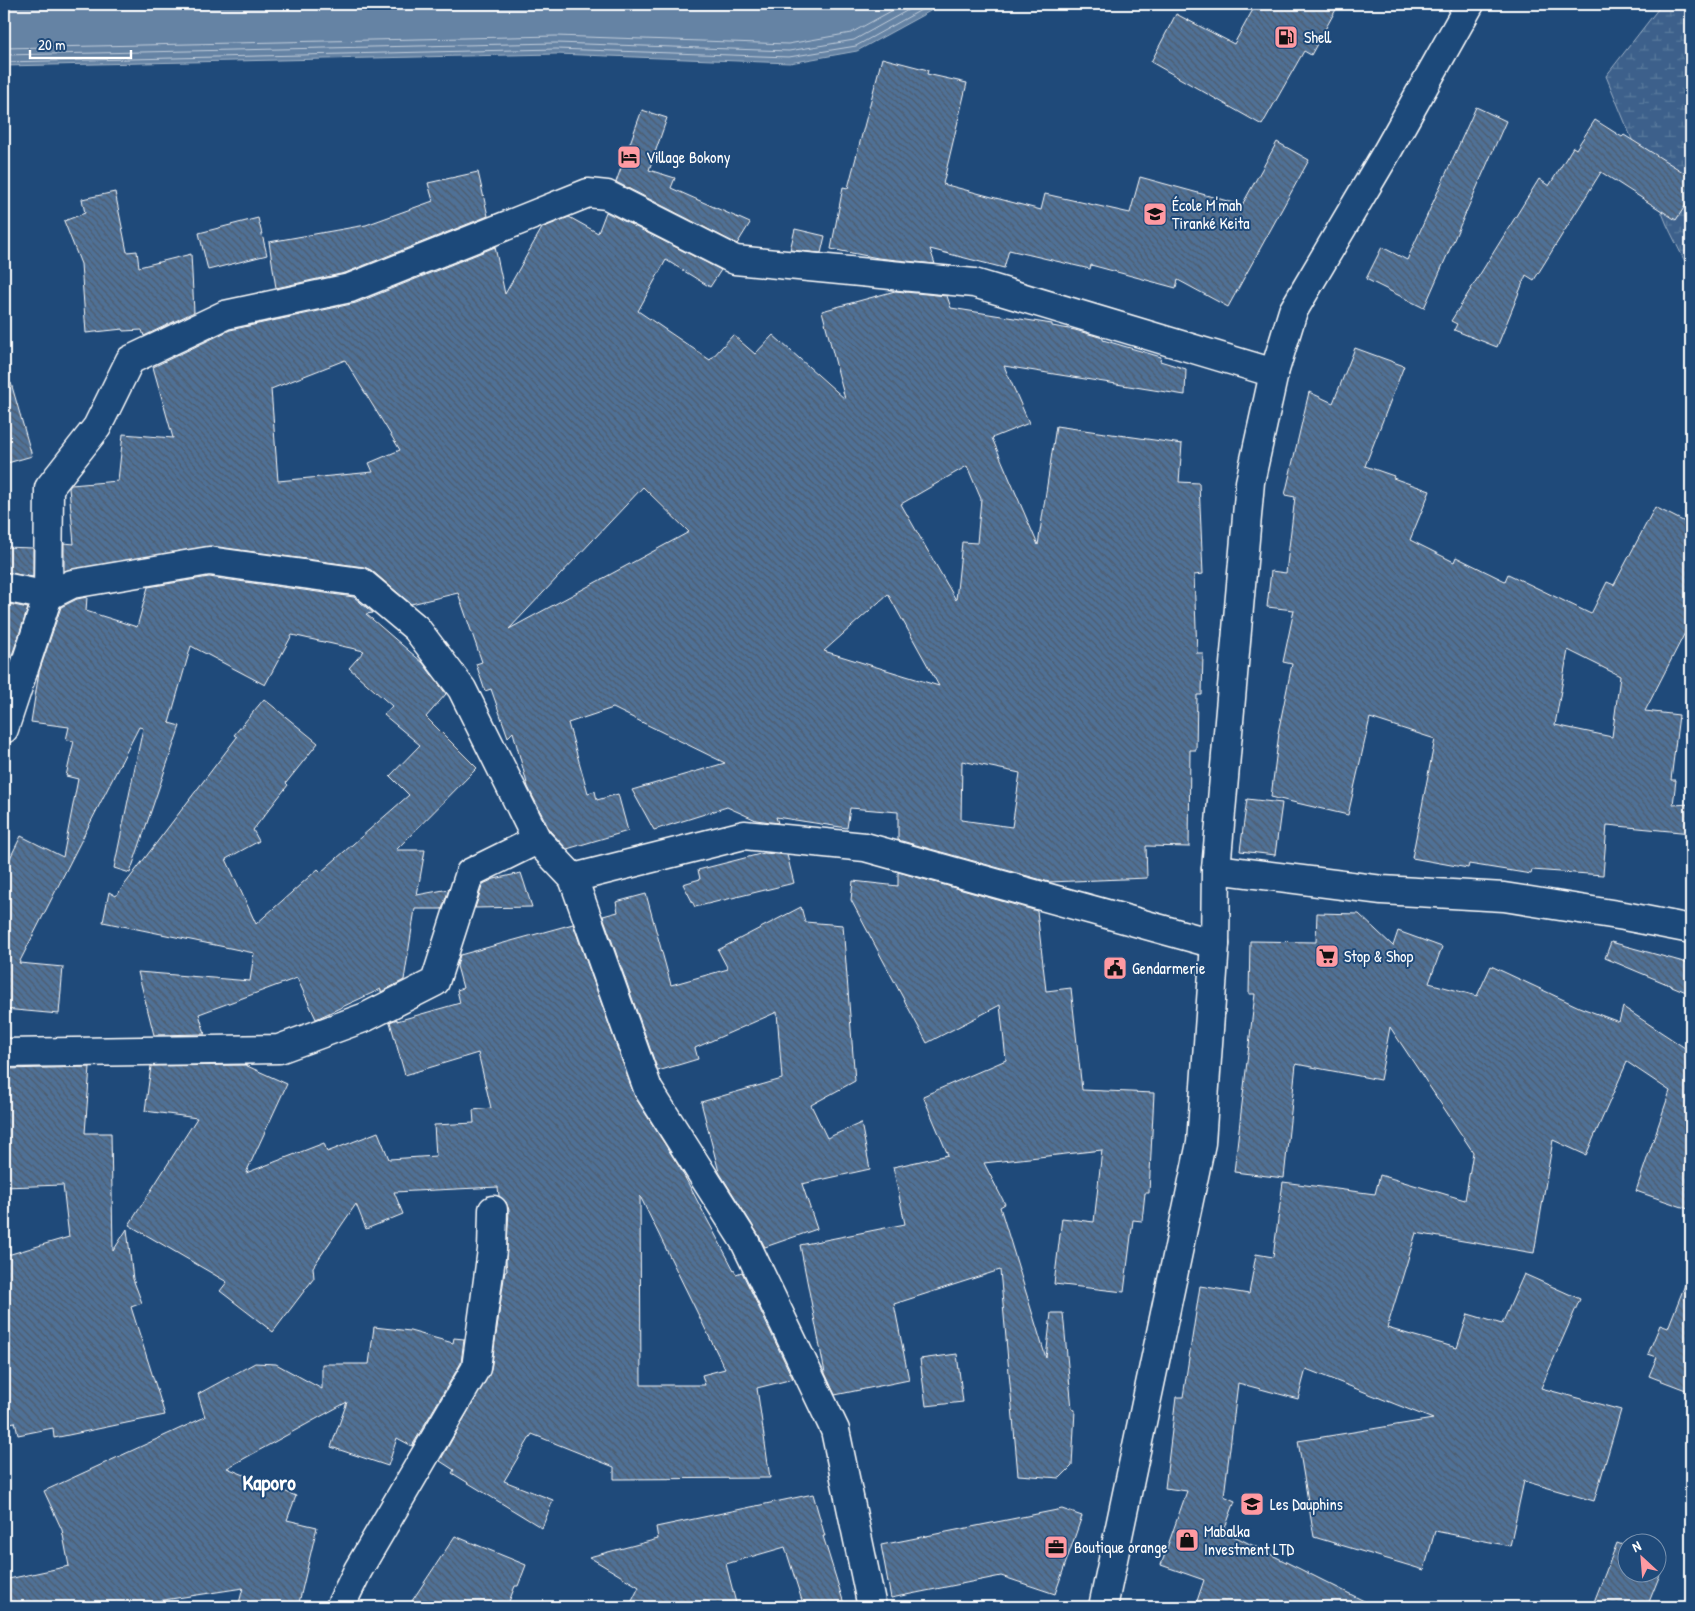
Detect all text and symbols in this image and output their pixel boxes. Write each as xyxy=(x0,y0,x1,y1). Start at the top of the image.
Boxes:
fuel station icon: Shell xyxy=(1273,24,1299,50)
place label: Shell xyxy=(1304,26,1331,48)
scale bar xyxy=(30,28,131,60)
text: 20 m xyxy=(38,34,65,55)
hotel icon: Village Bokony xyxy=(616,144,642,170)
place label: Village Bokony xyxy=(646,146,731,168)
place label: École M'mah Tiranké Keita xyxy=(1172,194,1250,234)
school or university icon: École M'mah Tiranké Keita xyxy=(1142,201,1168,227)
supermarket icon: Stop & Shop xyxy=(1314,943,1340,969)
place label: Stop & Shop xyxy=(1344,945,1413,967)
public building icon: Gendarmerie xyxy=(1102,955,1128,981)
place label: Gendarmerie xyxy=(1132,957,1206,979)
district label: Kaporo xyxy=(242,1468,296,1498)
school or university icon: Les Dauphins xyxy=(1239,1491,1265,1517)
place label: Les Dauphins xyxy=(1270,1493,1343,1515)
place label: Mabalka Investment LTD xyxy=(1204,1520,1295,1560)
shop icon: Mabalka Investment LTD xyxy=(1174,1527,1200,1553)
office icon: Boutique orange xyxy=(1043,1534,1069,1560)
north arrow xyxy=(1618,1534,1668,1584)
text: N xyxy=(1629,1535,1644,1556)
place label: Boutique orange xyxy=(1074,1536,1168,1558)

